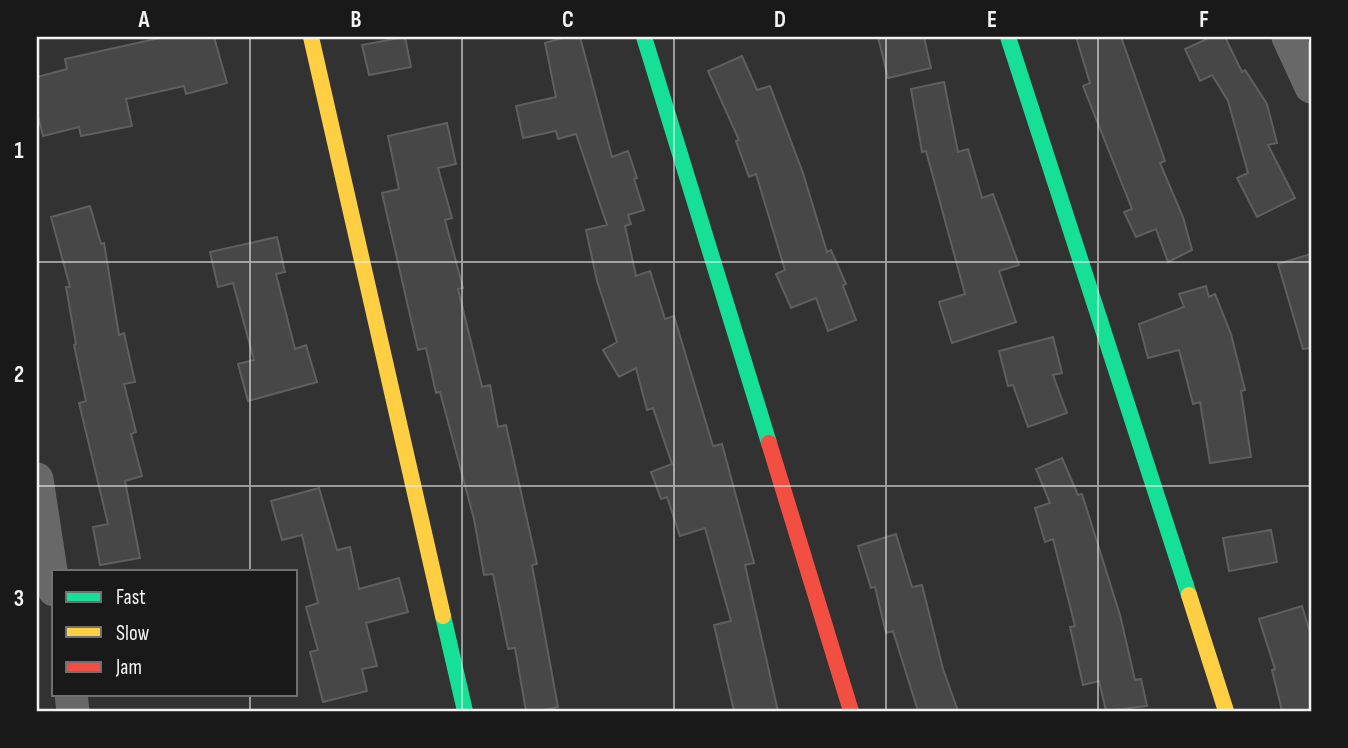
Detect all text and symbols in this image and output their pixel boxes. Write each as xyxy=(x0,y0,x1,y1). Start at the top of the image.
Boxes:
text: A xyxy=(138,6,151,34)
text: B xyxy=(351,6,362,34)
text: C xyxy=(562,6,574,34)
text: D xyxy=(774,6,786,34)
text: E xyxy=(987,6,997,34)
text: F xyxy=(1199,6,1209,34)
text: 1 xyxy=(14,137,24,165)
text: 2 xyxy=(14,361,24,389)
legend xyxy=(52,570,298,696)
text: 3 xyxy=(14,585,24,613)
text: Fast xyxy=(116,585,146,610)
text: Slow xyxy=(116,621,150,646)
text: Jam xyxy=(115,655,142,680)

